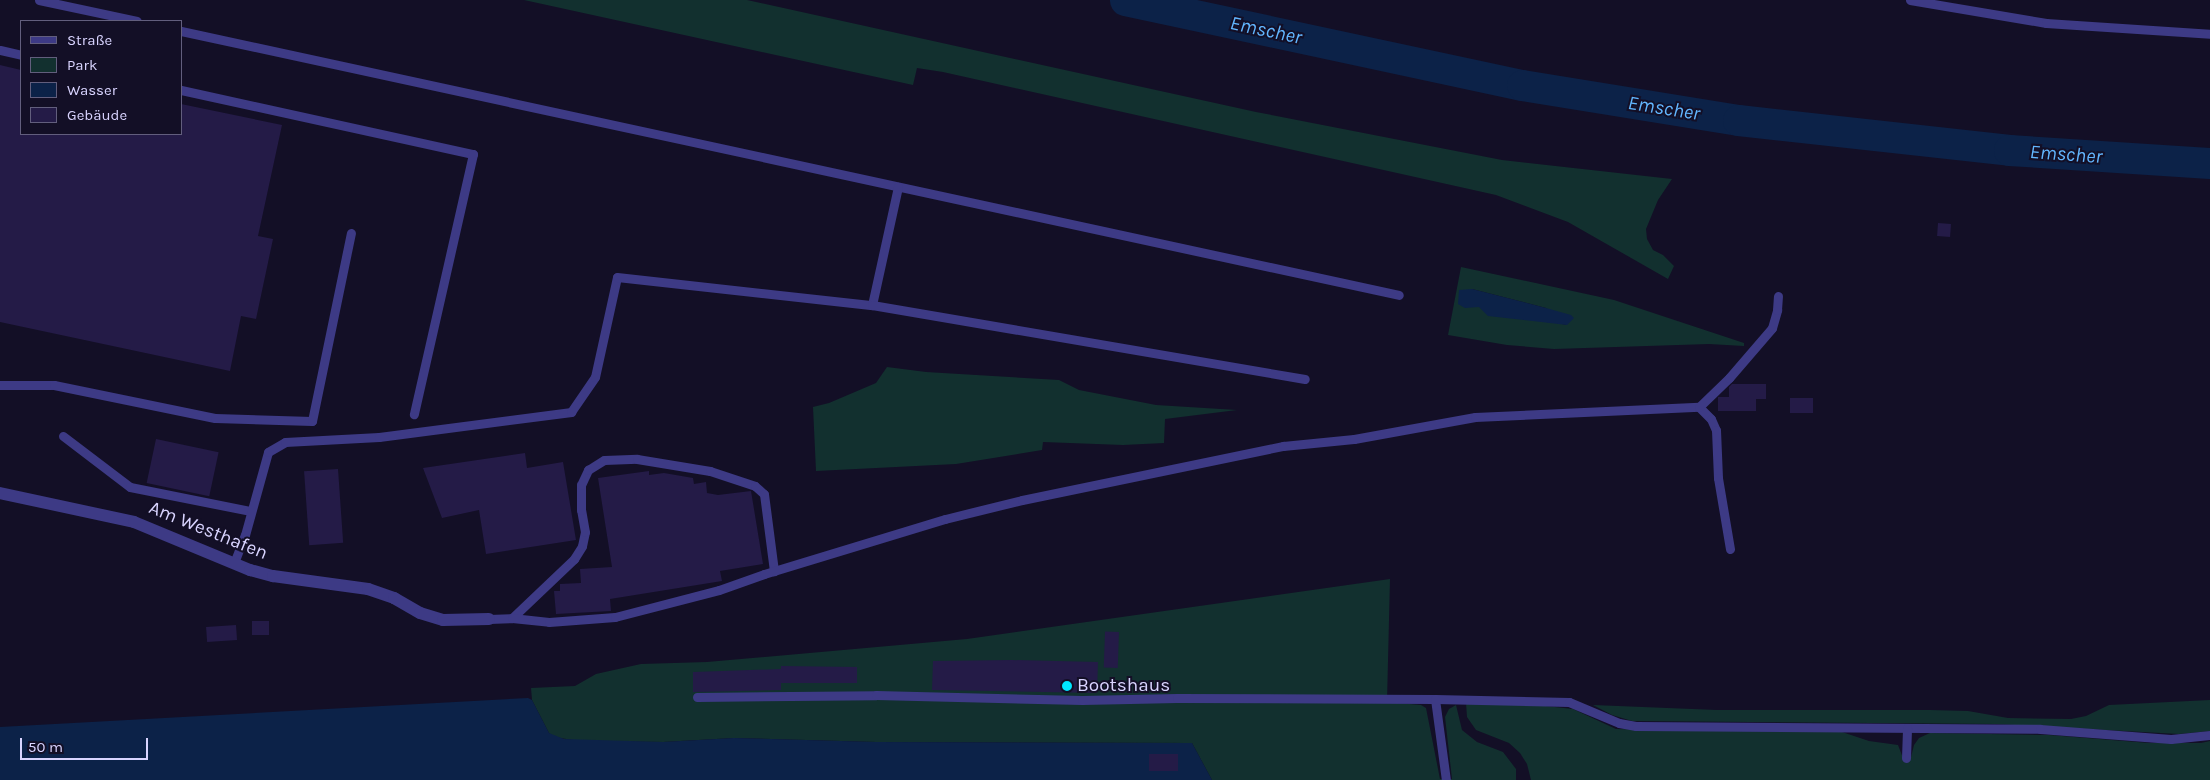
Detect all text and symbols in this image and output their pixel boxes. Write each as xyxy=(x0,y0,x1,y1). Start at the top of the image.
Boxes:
water label: Emscher xyxy=(1228,11,1304,49)
legend xyxy=(20,20,182,135)
text: Straße xyxy=(67,31,112,49)
text: Park xyxy=(67,56,97,74)
text: Wasser xyxy=(67,81,117,99)
water label: Emscher xyxy=(1626,90,1702,126)
text: Gebäude xyxy=(67,106,127,124)
water label: Emscher xyxy=(2029,139,2103,169)
street label: Am Westhafen xyxy=(145,497,271,565)
place label: Bootshaus xyxy=(1077,675,1170,697)
marker: Bootshaus xyxy=(1061,680,1073,692)
scale bar xyxy=(22,728,150,760)
text: 50 m xyxy=(28,738,63,756)

